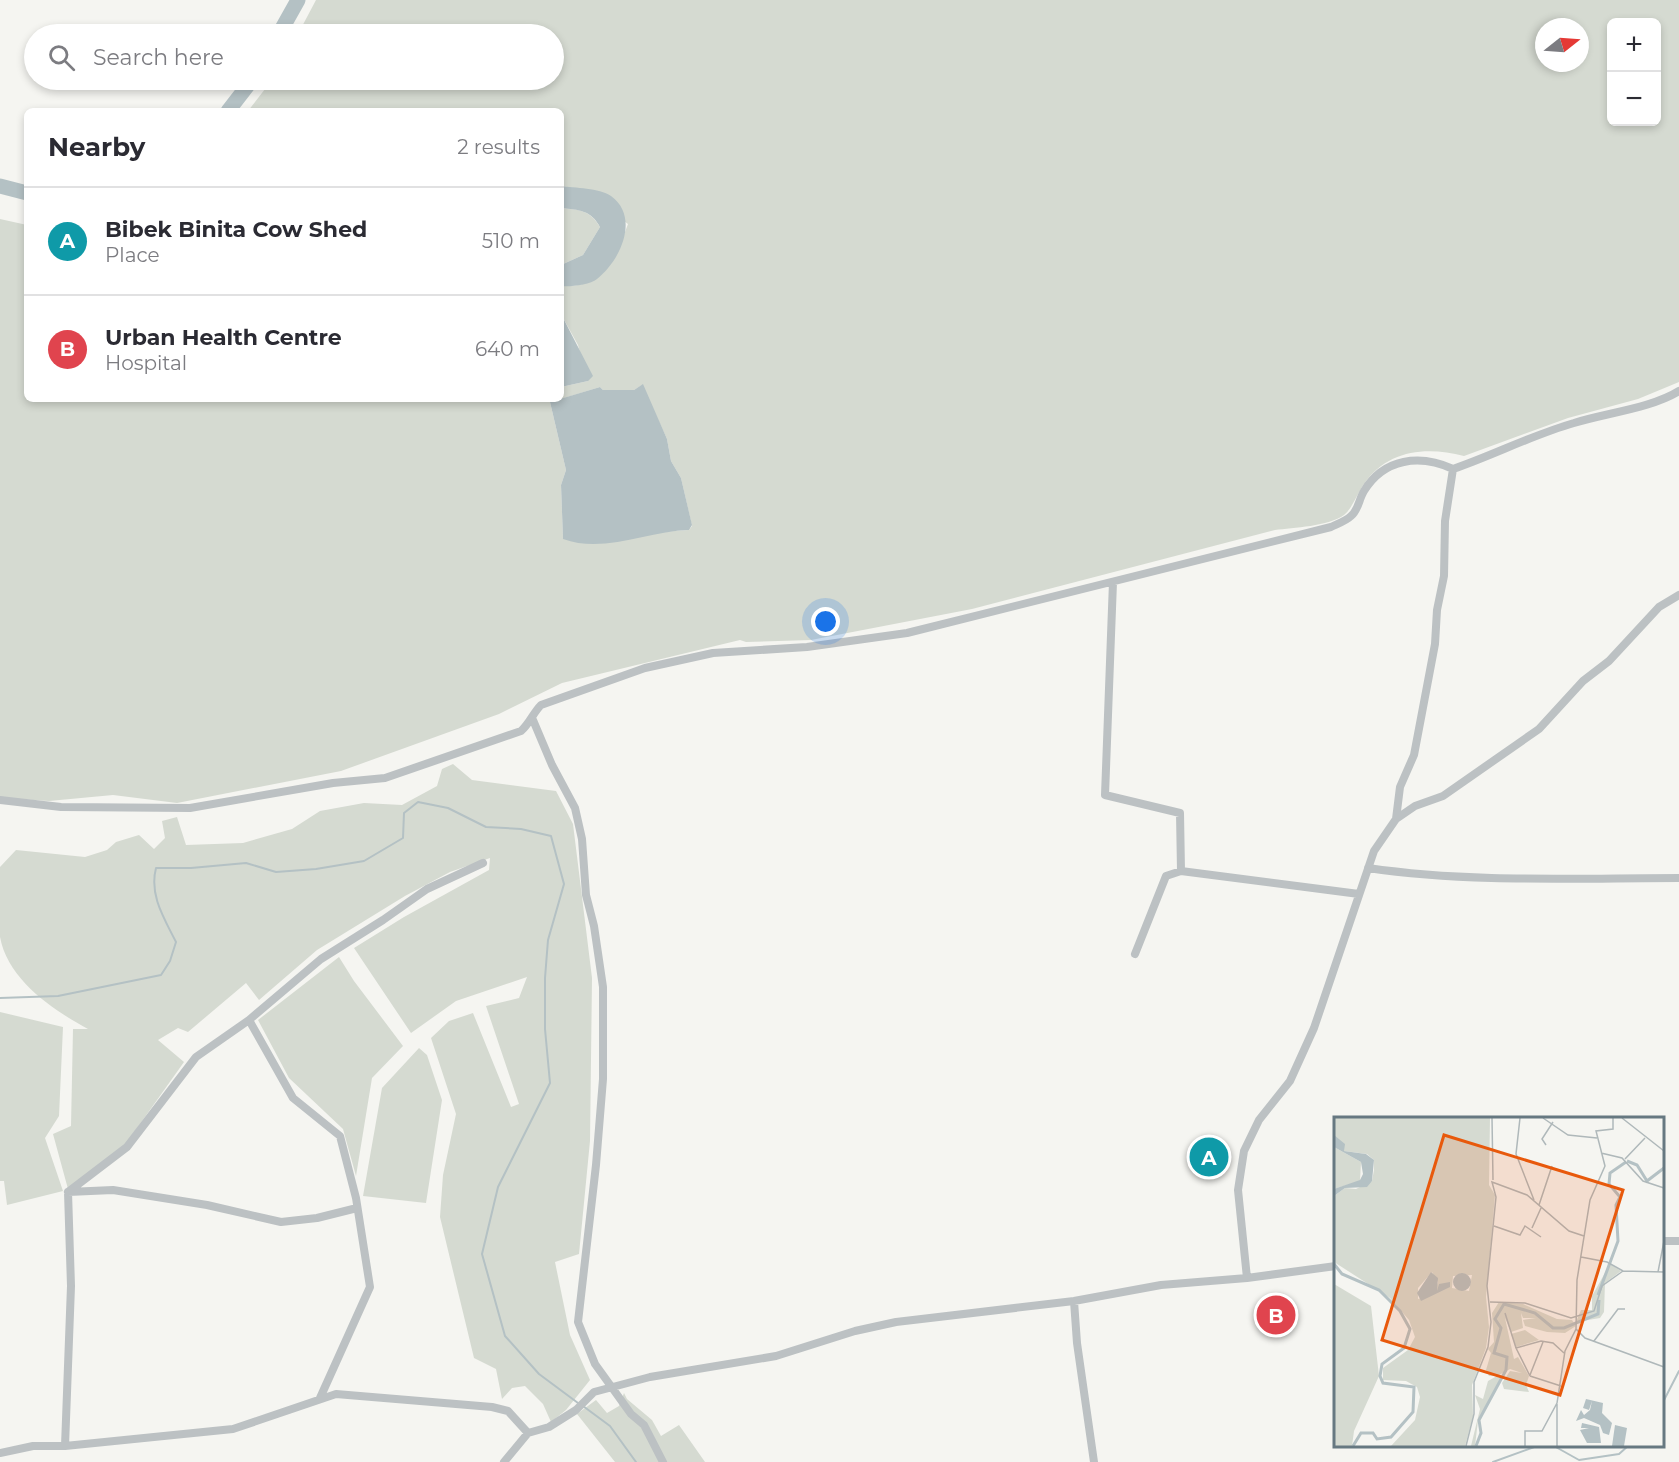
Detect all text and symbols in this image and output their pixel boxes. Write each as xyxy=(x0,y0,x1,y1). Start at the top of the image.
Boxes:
north arrow xyxy=(1535,18,1589,72)
map controls xyxy=(1607,18,1661,126)
button: + xyxy=(1607,18,1661,72)
search box xyxy=(24,24,564,90)
icon: search xyxy=(45,41,78,74)
text: Search here xyxy=(93,44,224,71)
button: − xyxy=(1607,72,1661,126)
text: Nearby xyxy=(48,131,145,163)
text: 2 results xyxy=(457,135,540,159)
text: Bibek Binita Cow Shed xyxy=(105,216,367,243)
text: A xyxy=(60,229,75,253)
text: 510 m xyxy=(482,229,540,253)
text: Place xyxy=(105,243,160,267)
text: Urban Health Centre xyxy=(105,324,342,351)
text: B xyxy=(60,337,75,361)
text: 640 m xyxy=(475,337,540,361)
text: Hospital xyxy=(105,351,187,375)
your location xyxy=(811,607,840,636)
inset map xyxy=(1334,1117,1664,1447)
pin: A xyxy=(1190,1134,1228,1180)
pin: B xyxy=(1256,1292,1296,1338)

